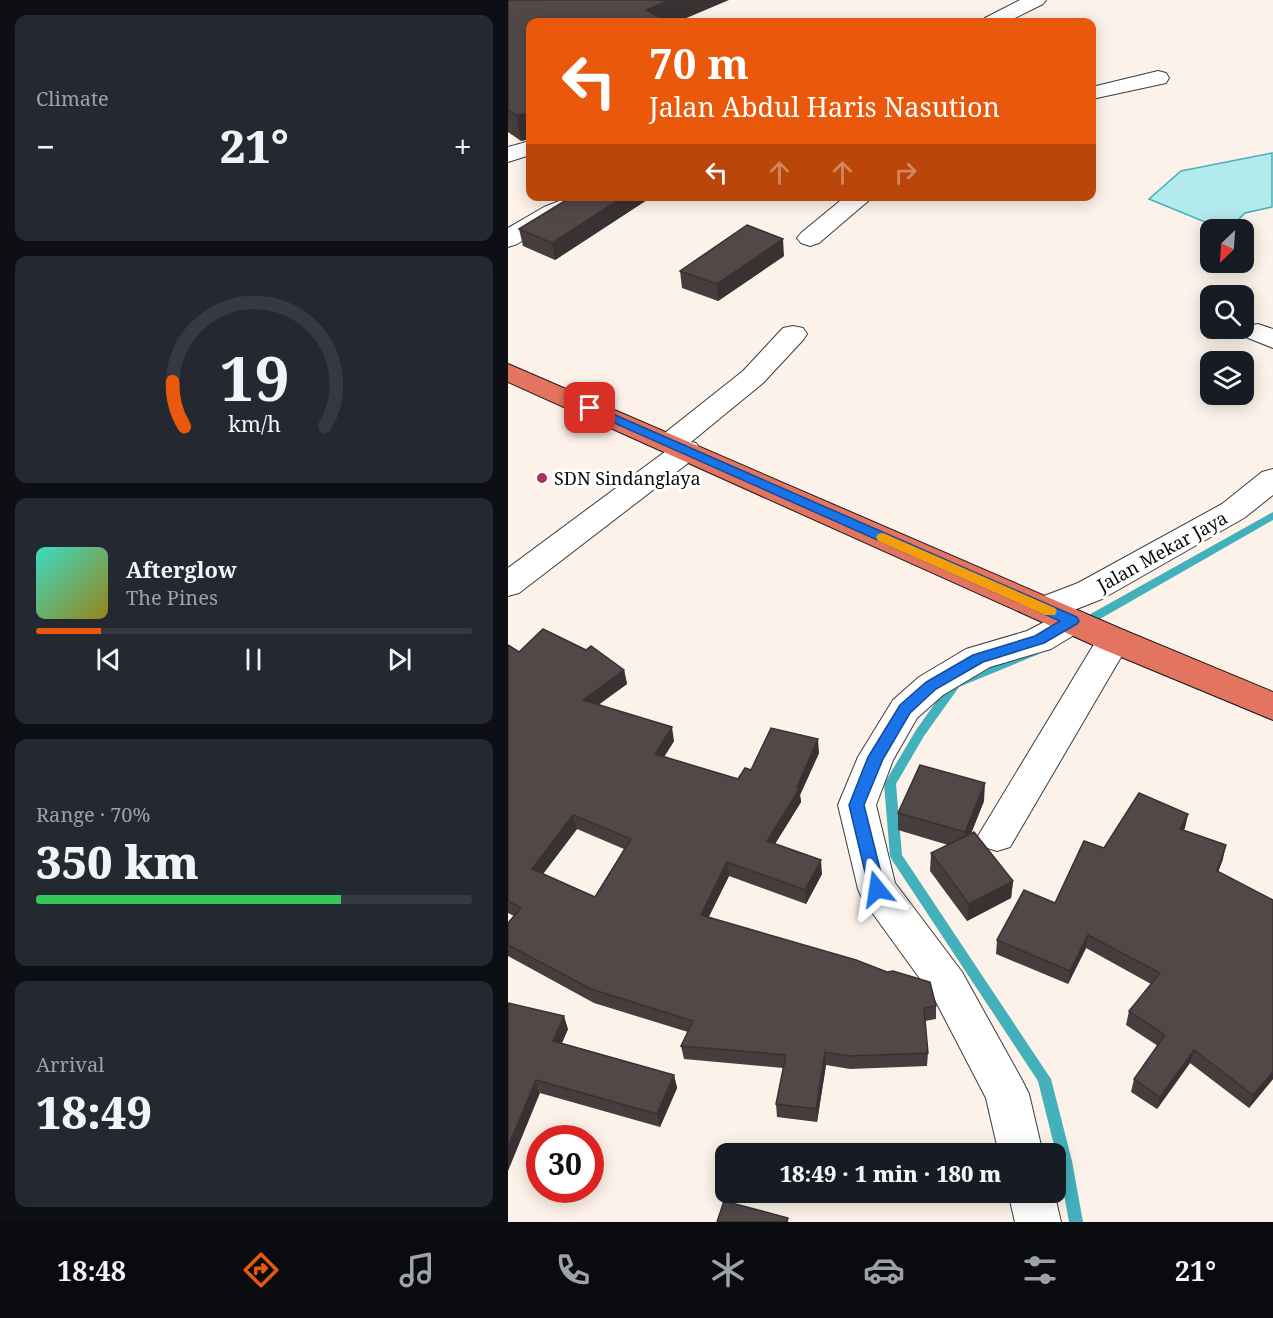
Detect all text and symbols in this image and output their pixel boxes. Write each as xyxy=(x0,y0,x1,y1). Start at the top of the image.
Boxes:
text: 70 m xyxy=(649,34,749,91)
icon: left xyxy=(550,42,628,120)
text: Climate xyxy=(36,85,109,112)
text: Jalan Abdul Haris Nasution xyxy=(649,88,1000,125)
text: 21° xyxy=(220,115,289,176)
text: − xyxy=(36,124,55,169)
text: + xyxy=(454,124,472,169)
icon: left xyxy=(700,156,733,189)
icon: ahead xyxy=(763,156,796,189)
icon: ahead xyxy=(826,156,859,189)
icon: right xyxy=(889,156,922,189)
north arrow xyxy=(1200,219,1254,273)
map controls xyxy=(1200,219,1254,405)
button: search xyxy=(1200,285,1254,339)
text: 19 xyxy=(219,334,289,419)
button: layers xyxy=(1200,351,1254,405)
pin xyxy=(564,382,615,433)
icon: arrive xyxy=(573,391,606,424)
text: km/h xyxy=(228,409,281,438)
place label: SDN Sindanglaya xyxy=(554,466,701,490)
marker: SDN Sindanglaya xyxy=(535,471,549,485)
street label: Jalan Mekar Jaya xyxy=(1092,505,1231,597)
text: Afterglow xyxy=(126,554,237,584)
text: The Pines xyxy=(126,584,218,611)
icon: previous xyxy=(92,643,125,676)
icon: pause xyxy=(237,643,270,676)
icon: next xyxy=(383,643,416,676)
text: Range · 70% xyxy=(36,801,150,828)
text: 350 km xyxy=(36,831,199,892)
position arrow xyxy=(845,857,909,921)
text: Arrival xyxy=(36,1051,104,1078)
text: 18:49 xyxy=(36,1081,152,1142)
speed limit sign: 30 xyxy=(526,1125,604,1203)
text: 18:49 · 1 min · 180 m xyxy=(780,1158,1001,1188)
icon: directions xyxy=(240,1249,282,1291)
icon: music xyxy=(396,1249,438,1291)
icon: phone xyxy=(552,1249,594,1291)
icon: climate xyxy=(707,1249,749,1291)
icon: car xyxy=(863,1249,905,1291)
icon: filters xyxy=(1019,1249,1061,1291)
text: 18:48 xyxy=(57,1252,126,1289)
text: 21° xyxy=(1175,1252,1216,1289)

